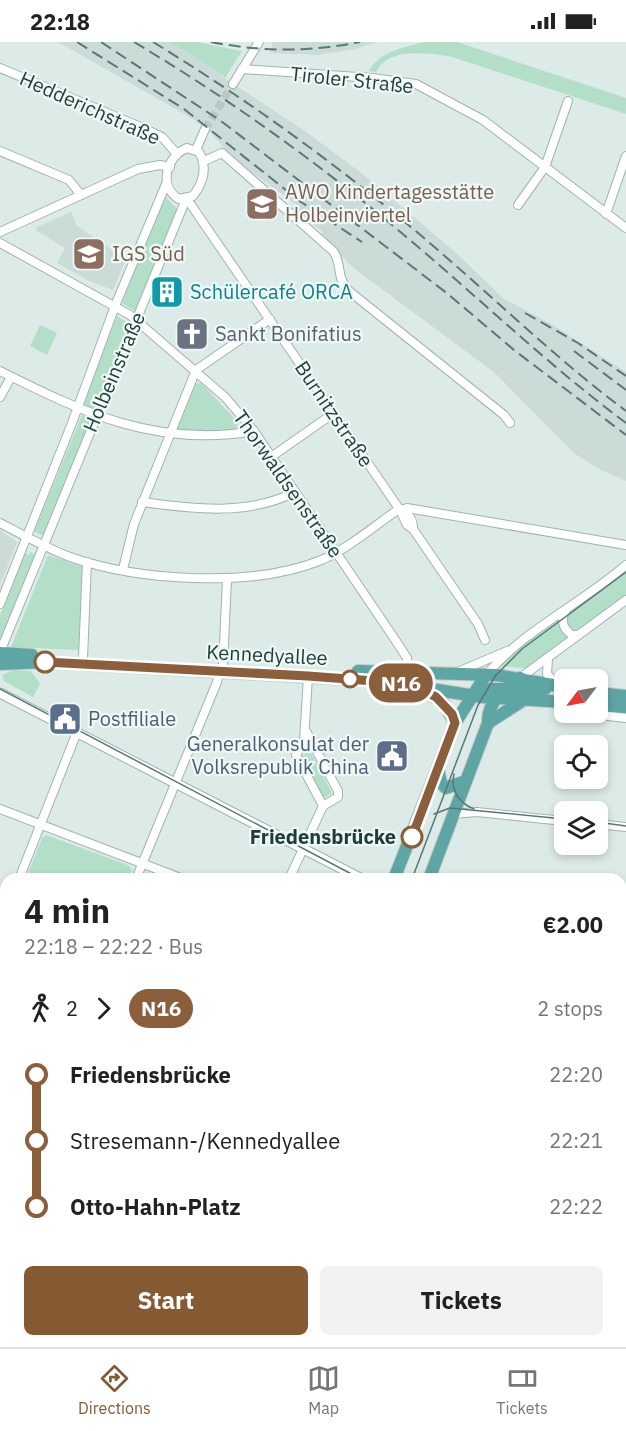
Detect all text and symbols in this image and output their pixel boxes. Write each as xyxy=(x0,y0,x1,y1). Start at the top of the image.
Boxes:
text: 22:18 xyxy=(30,7,90,36)
street label: Tiroler Straße xyxy=(289,60,415,99)
street label: Hedderichstraße xyxy=(16,64,165,151)
place label: AWO Kindertagesstätte Holbeinviertel xyxy=(285,178,494,228)
school or university icon: AWO Kindertagesstätte Holbeinviertel xyxy=(244,186,280,222)
school or university icon: IGS Süd xyxy=(71,236,107,272)
place label: IGS Süd xyxy=(112,240,185,267)
building icon: Schülercafé ORCA xyxy=(149,274,185,310)
place label: Schülercafé ORCA xyxy=(190,278,353,305)
street label: Holbeinstraße xyxy=(76,308,151,436)
church icon: Sankt Bonifatius xyxy=(174,316,210,352)
place label: Sankt Bonifatius xyxy=(215,320,362,347)
street label: Burnitzstraße xyxy=(289,355,380,472)
street label: Thorwaldsenstraße xyxy=(227,404,350,563)
street label: Kennedyallee xyxy=(206,638,328,671)
unlabelled marker xyxy=(34,651,56,673)
line badge: N16 xyxy=(366,664,436,702)
text: N16 xyxy=(381,669,421,697)
north arrow xyxy=(554,669,608,723)
map controls xyxy=(554,669,608,855)
unlabelled marker xyxy=(341,670,359,688)
public building icon: Postfiliale xyxy=(47,701,83,737)
place label: Postfiliale xyxy=(88,705,176,732)
place label: Generalkonsulat der Volksrepublik China xyxy=(187,730,369,780)
button: locate xyxy=(554,735,608,789)
public building icon: Generalkonsulat der Volksrepublik China xyxy=(374,738,410,774)
button: layers xyxy=(554,801,608,855)
place label: Friedensbrücke xyxy=(250,823,396,850)
marker: Friedensbrücke xyxy=(401,826,423,848)
text: 4 min xyxy=(24,889,110,932)
text: €2.00 xyxy=(543,910,603,939)
text: 22:18 – 22:22 · Bus xyxy=(24,933,203,960)
icon: walk xyxy=(24,992,57,1025)
icon: forward xyxy=(87,992,120,1025)
text: N16 xyxy=(141,994,181,1022)
text: 2 xyxy=(66,995,78,1022)
text: 2 stops xyxy=(537,995,603,1022)
text: Friedensbrücke xyxy=(70,1060,231,1089)
text: 22:20 xyxy=(549,1061,603,1088)
text: Stresemann-/Kennedyallee xyxy=(70,1126,340,1155)
text: 22:21 xyxy=(549,1127,603,1154)
text: Otto-Hahn-Platz xyxy=(70,1192,241,1221)
text: 22:22 xyxy=(549,1193,603,1220)
button: Start xyxy=(24,1266,308,1335)
button: Tickets xyxy=(320,1266,603,1335)
tab: Directions xyxy=(78,1362,151,1418)
tab: Map xyxy=(307,1362,340,1418)
tab: Tickets xyxy=(496,1362,548,1418)

